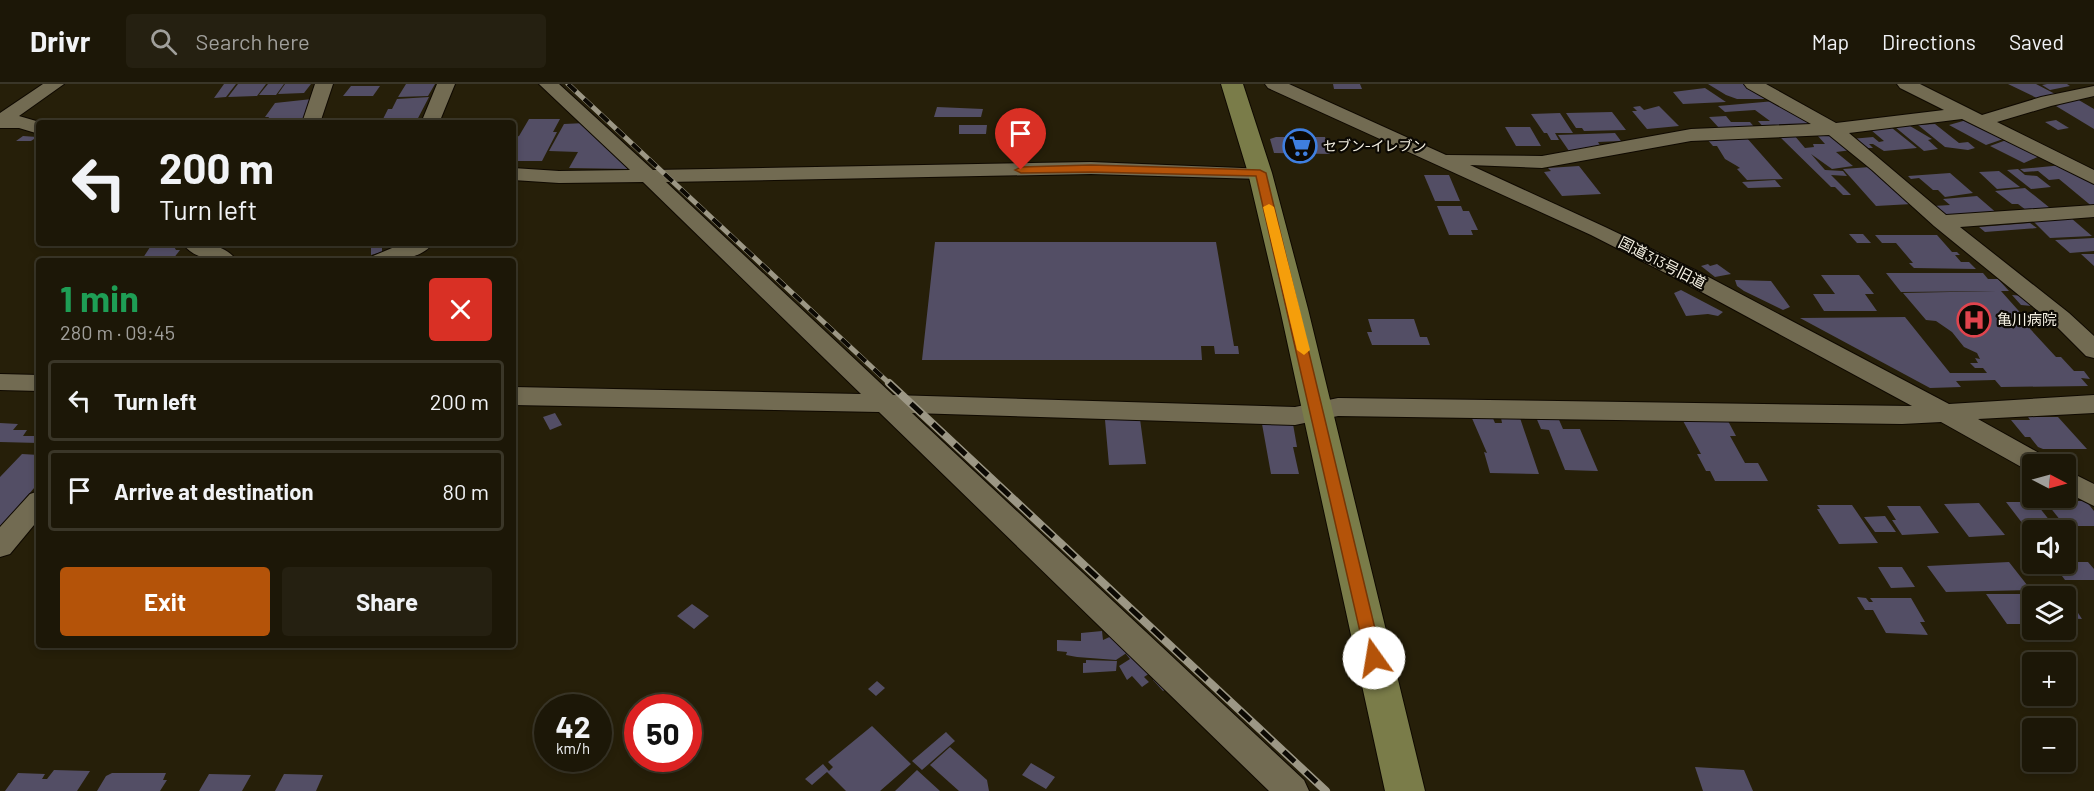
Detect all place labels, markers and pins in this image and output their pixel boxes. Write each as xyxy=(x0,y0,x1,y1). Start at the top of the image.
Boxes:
pin xyxy=(995,108,1046,170)
supermarket icon: セブン-イレブン xyxy=(1282,128,1318,164)
place label: セブン-イレブン xyxy=(1323,137,1427,154)
hospital icon: 亀川病院 xyxy=(1956,302,1992,338)
place label: 亀川病院 xyxy=(1997,310,2057,328)

